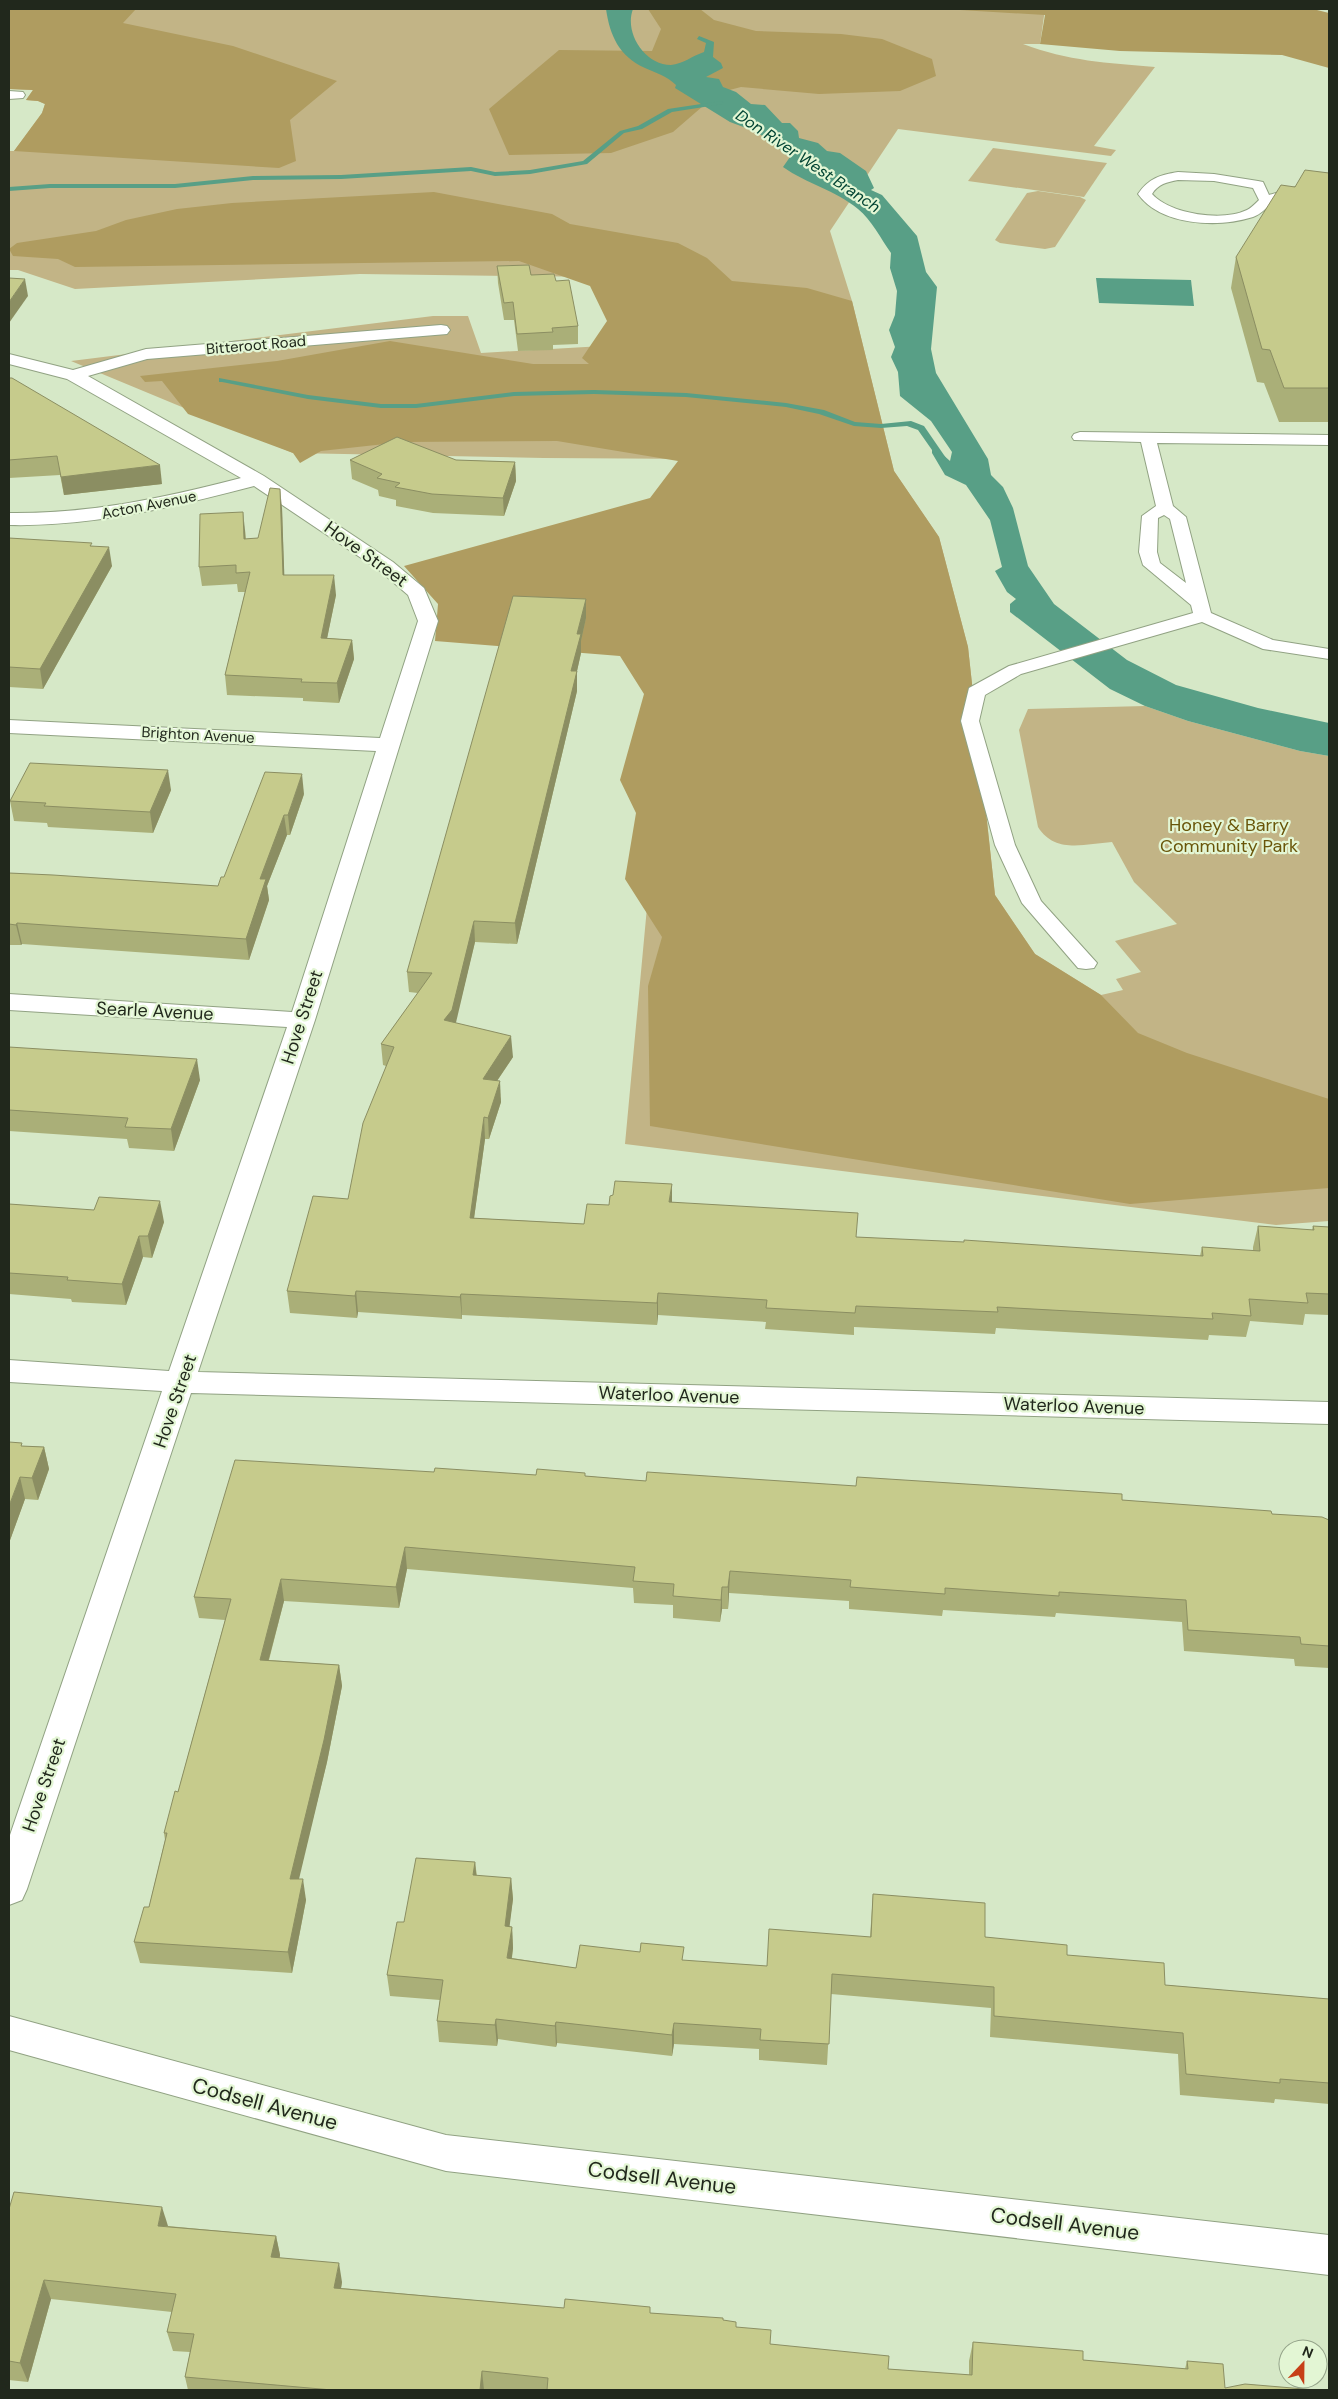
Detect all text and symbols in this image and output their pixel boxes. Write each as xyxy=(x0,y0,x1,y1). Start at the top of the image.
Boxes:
water label: Don River West Branch xyxy=(732,105,884,217)
street label: Bitteroot Road xyxy=(205,331,307,359)
street label: Acton Avenue xyxy=(100,486,198,524)
street label: Hove Street xyxy=(319,516,413,592)
street label: Brighton Avenue xyxy=(141,722,255,748)
park label: Honey & Barry Community Park xyxy=(1160,813,1298,858)
street label: Hove Street xyxy=(276,967,328,1067)
street label: Searle Avenue xyxy=(96,996,214,1026)
street label: Hove Street xyxy=(148,1351,202,1451)
street label: Waterloo Avenue xyxy=(598,1381,740,1409)
street label: Waterloo Avenue xyxy=(1003,1392,1145,1420)
street label: Hove Street xyxy=(17,1735,71,1835)
street label: Codsell Avenue xyxy=(189,2071,341,2137)
street label: Codsell Avenue xyxy=(586,2155,738,2201)
street label: Codsell Avenue xyxy=(989,2201,1141,2247)
north arrow xyxy=(1278,2339,1328,2389)
text: N xyxy=(1300,2342,1316,2362)

